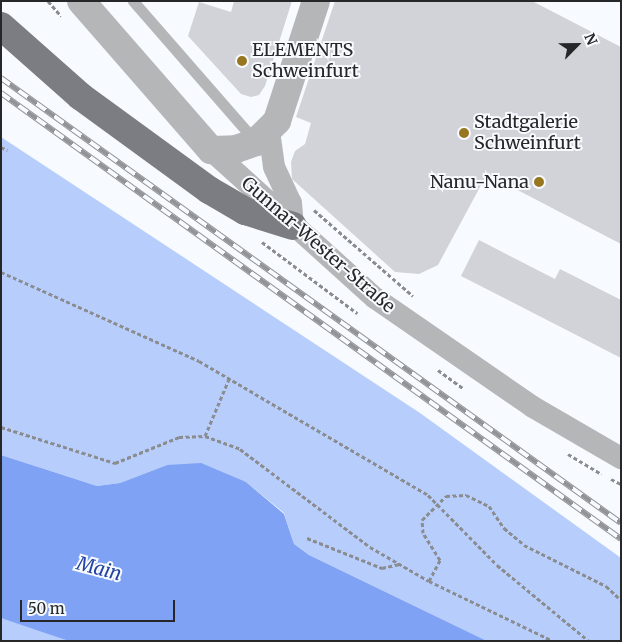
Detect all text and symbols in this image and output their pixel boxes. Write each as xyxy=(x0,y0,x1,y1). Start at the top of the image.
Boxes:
north arrow xyxy=(552,20,602,70)
text: N xyxy=(580,31,601,48)
place label: ELEMENTS Schweinfurt xyxy=(252,40,359,82)
marker: ELEMENTS Schweinfurt xyxy=(236,55,248,67)
place label: Stadtgalerie Schweinfurt xyxy=(474,112,581,154)
marker: Stadtgalerie Schweinfurt xyxy=(458,127,470,139)
place label: Nanu-Nana xyxy=(430,171,529,193)
street label: Gunnar-Wester-Straße xyxy=(237,173,399,317)
marker: Nanu-Nana xyxy=(533,176,545,188)
water label: Main xyxy=(74,552,124,586)
scale bar xyxy=(22,590,178,622)
text: 50 m xyxy=(28,599,65,618)

